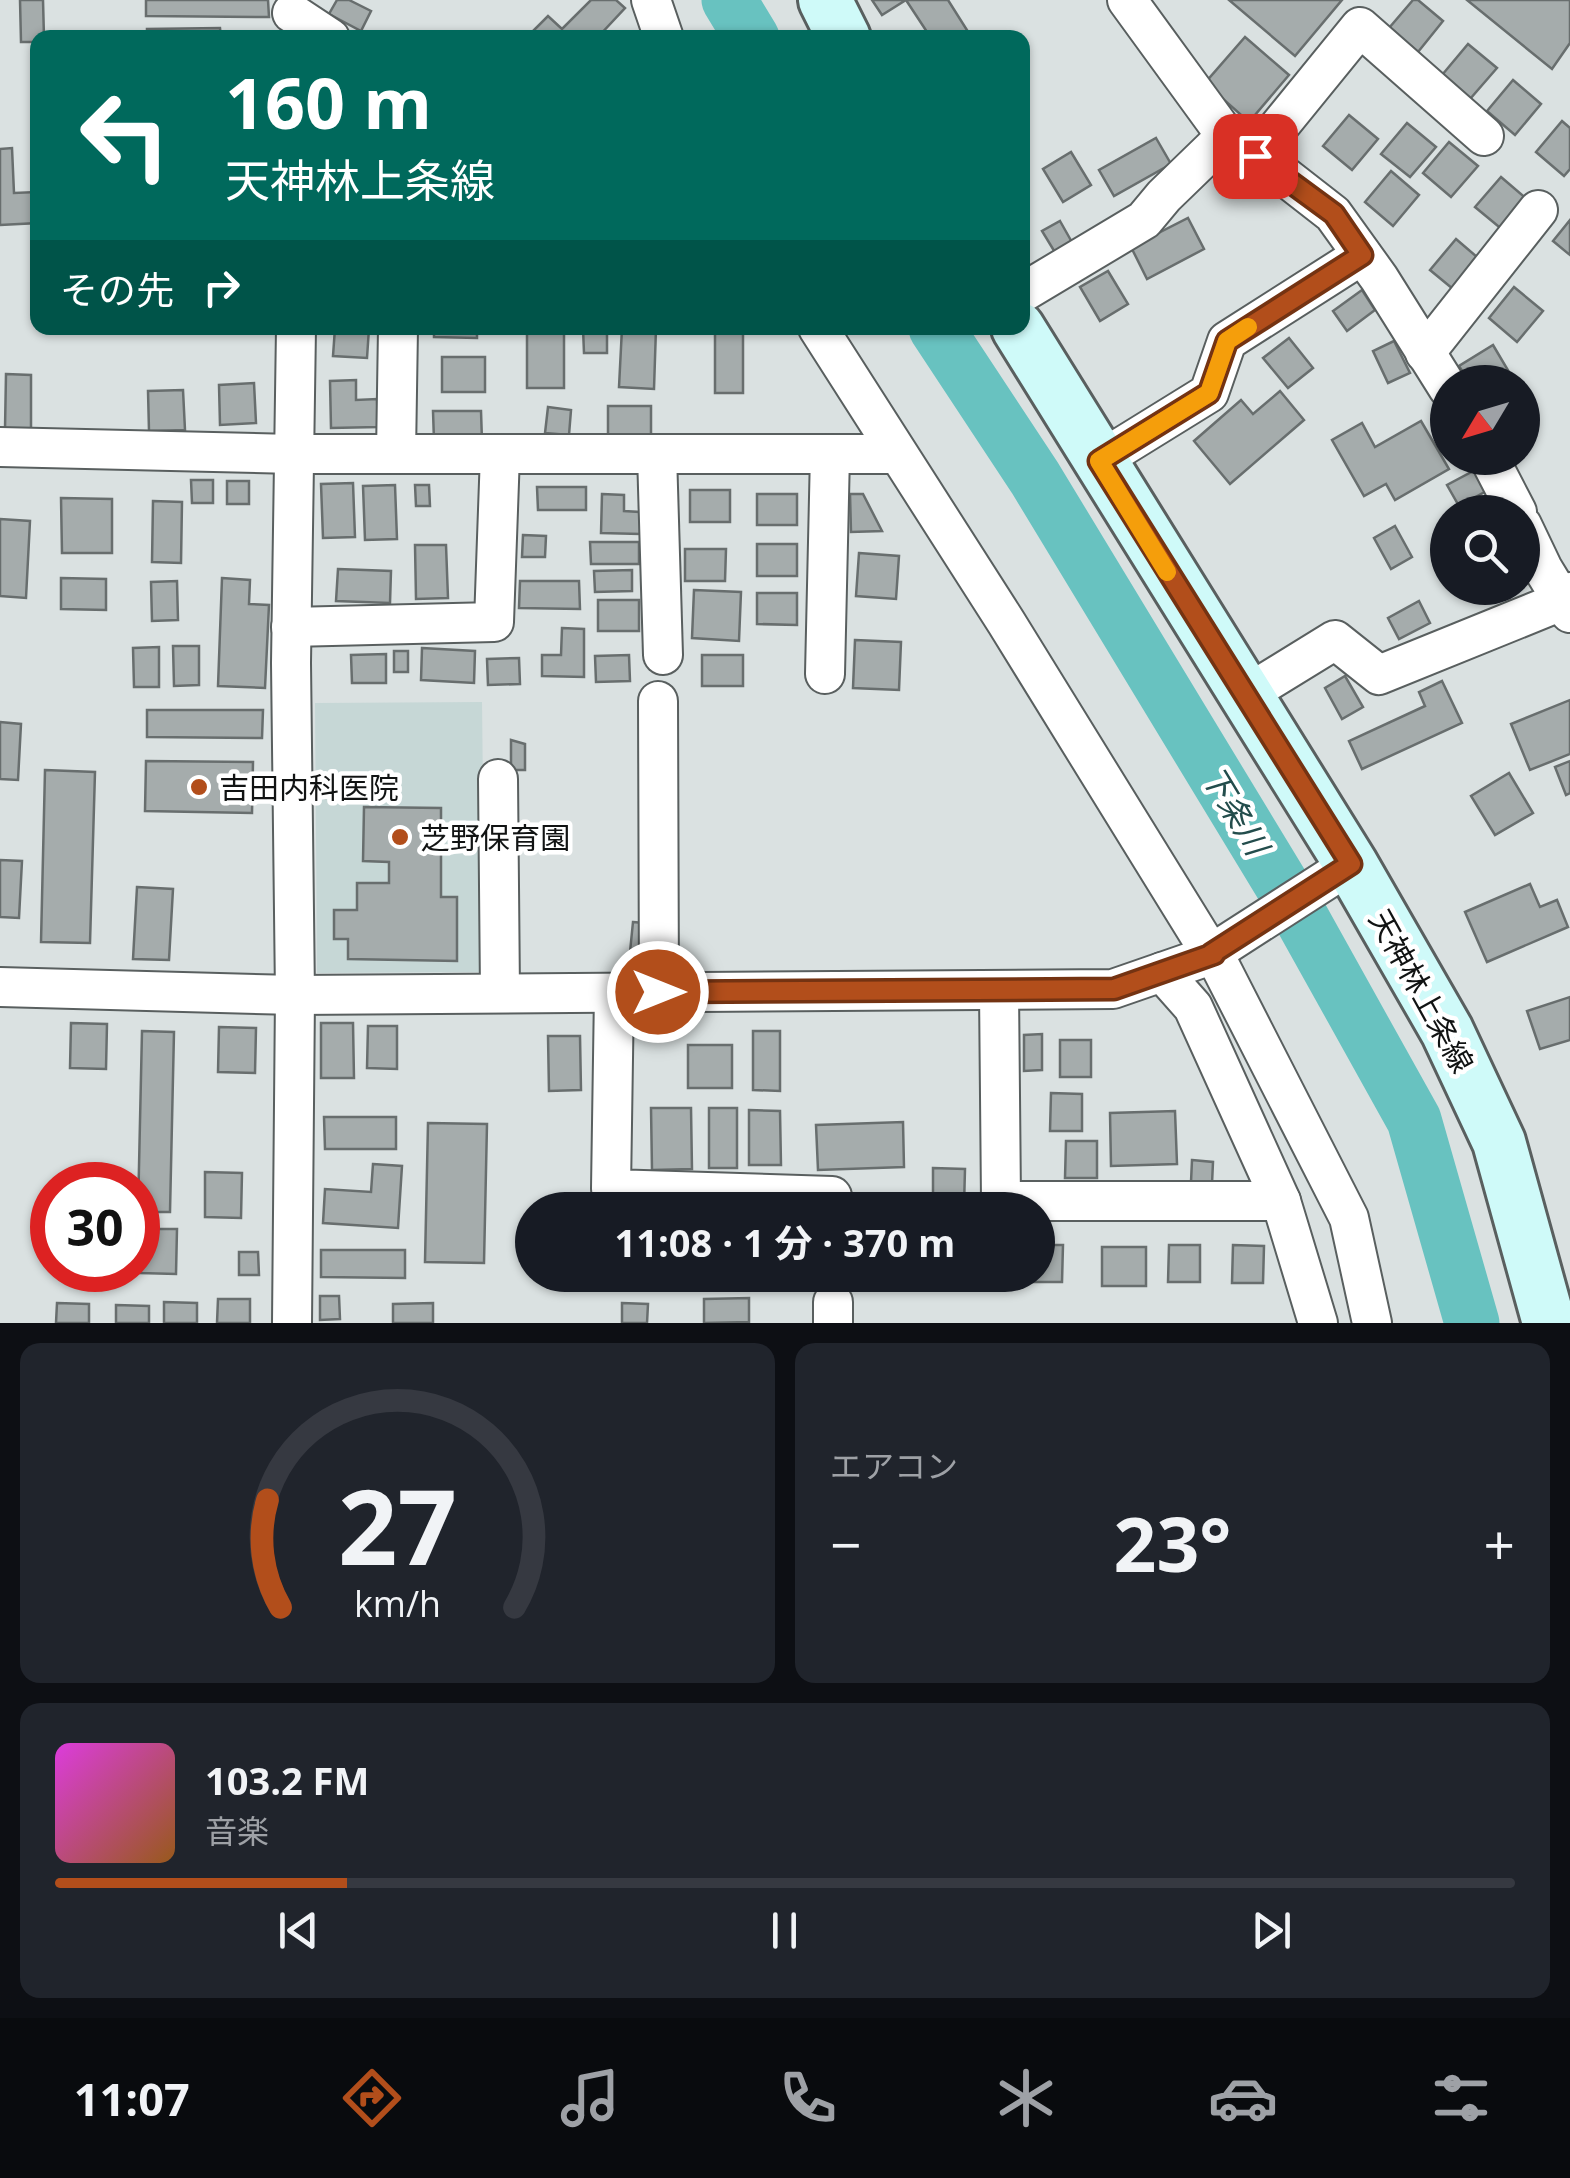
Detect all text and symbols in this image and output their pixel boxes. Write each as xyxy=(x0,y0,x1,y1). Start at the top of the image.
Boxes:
text: 160 m xyxy=(225,54,432,150)
icon: left xyxy=(60,70,190,200)
pin xyxy=(1213,114,1298,199)
icon: arrive xyxy=(1228,129,1283,184)
text: 天神林上条線 xyxy=(225,149,495,210)
icon: right xyxy=(194,260,249,315)
text: その先 xyxy=(60,263,174,315)
north arrow xyxy=(1430,365,1540,475)
map controls xyxy=(1430,365,1540,605)
button: search xyxy=(1430,495,1540,605)
water label: 下条川 xyxy=(1193,758,1281,865)
place label: 吉田内科医院 xyxy=(219,767,399,808)
marker: 吉田内科医院 xyxy=(188,776,210,798)
place label: 芝野保育園 xyxy=(420,817,570,858)
marker: 芝野保育園 xyxy=(389,826,411,848)
street label: 天神林上条線 xyxy=(1360,902,1484,1080)
position arrow xyxy=(606,940,710,1044)
speed limit sign: 30 xyxy=(30,1162,160,1292)
text: 11:08 · 1 分 · 370 m xyxy=(615,1216,955,1268)
text: エアコン xyxy=(830,1444,958,1487)
text: 27 xyxy=(338,1454,457,1595)
text: 23° xyxy=(1114,1492,1231,1594)
text: − xyxy=(830,1506,861,1581)
text: + xyxy=(1484,1506,1515,1581)
text: km/h xyxy=(354,1579,441,1627)
text: 103.2 FM xyxy=(205,1754,369,1806)
text: 音楽 xyxy=(205,1809,269,1852)
icon: previous xyxy=(271,1903,326,1958)
icon: pause xyxy=(757,1903,812,1958)
icon: next xyxy=(1244,1903,1299,1958)
icon: directions xyxy=(337,2063,407,2133)
icon: music xyxy=(555,2063,625,2133)
icon: phone xyxy=(773,2063,843,2133)
icon: climate xyxy=(991,2063,1061,2133)
icon: car xyxy=(1208,2063,1278,2133)
icon: filters xyxy=(1426,2063,1496,2133)
text: 11:07 xyxy=(74,2068,190,2129)

